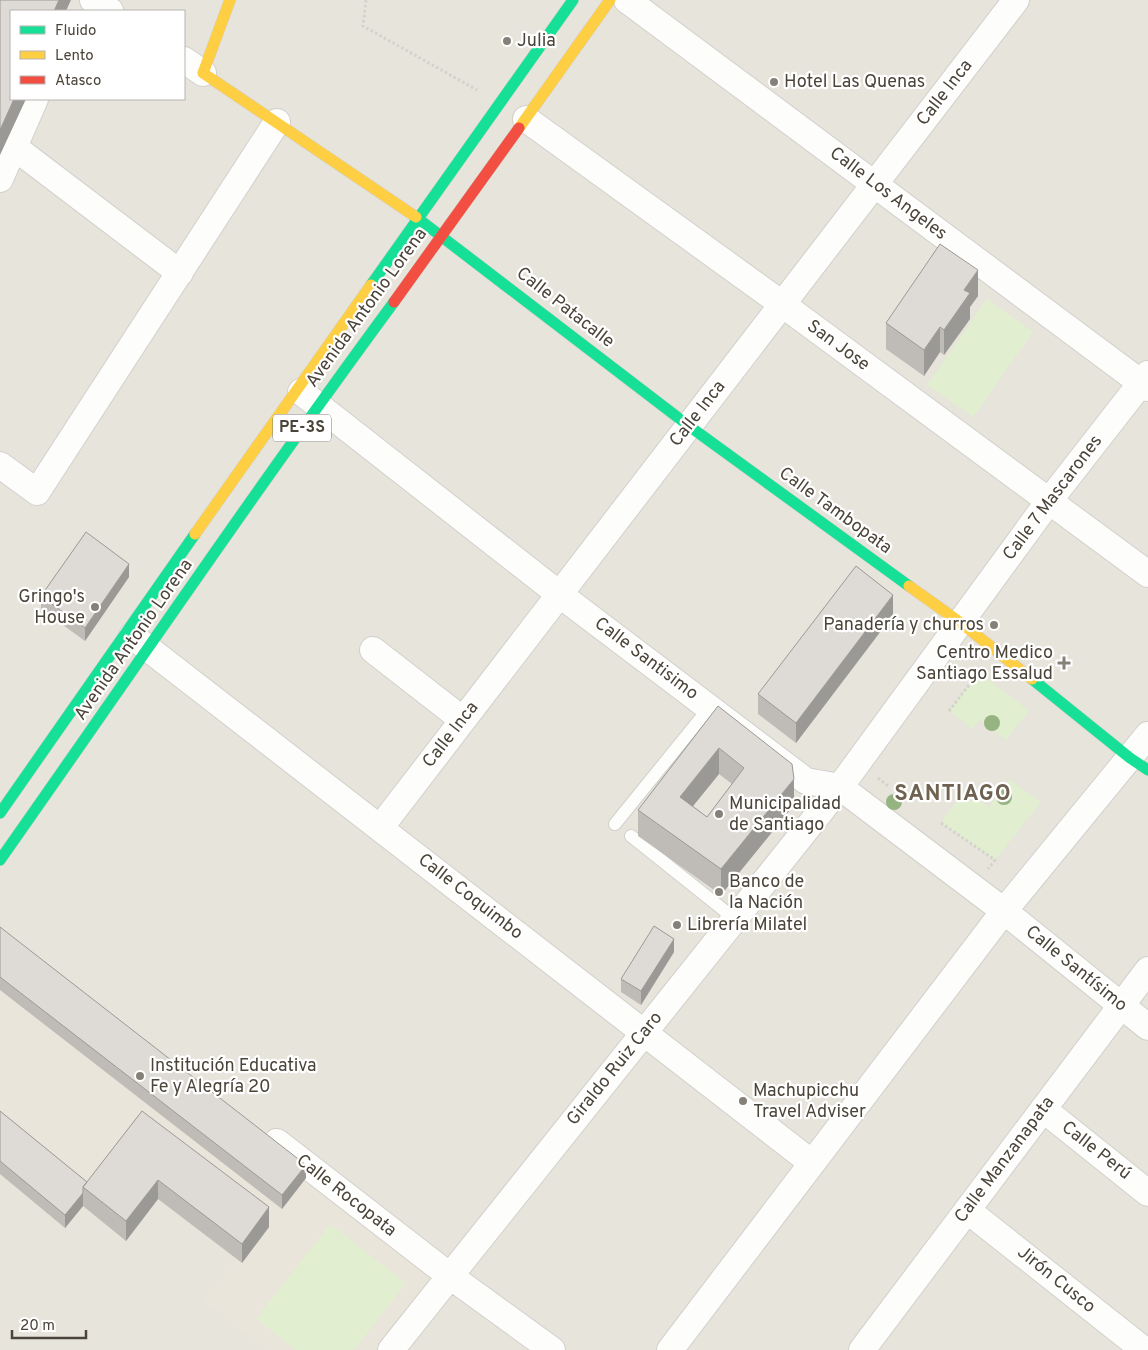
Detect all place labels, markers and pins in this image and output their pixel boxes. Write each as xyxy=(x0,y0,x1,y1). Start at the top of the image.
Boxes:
place label: Julia xyxy=(517,30,556,53)
marker: Julia xyxy=(501,35,513,47)
place label: Hotel Las Quenas xyxy=(784,71,925,94)
marker: Hotel Las Quenas xyxy=(768,76,780,88)
place label: Gringo's House xyxy=(18,586,85,630)
marker: Gringo's House xyxy=(89,601,101,613)
place label: Panadería y churros xyxy=(823,614,984,637)
marker: Panadería y churros xyxy=(988,619,1000,631)
place label: Centro Medico Santiago Essalud xyxy=(916,642,1053,686)
marker: Centro Medico Santiago Essalud xyxy=(1057,656,1071,670)
place label: Municipalidad de Santiago xyxy=(729,793,841,837)
marker: Municipalidad de Santiago xyxy=(713,808,725,820)
place label: Banco de la Nación xyxy=(729,871,804,915)
marker: Banco de la Nación xyxy=(713,886,725,898)
place label: Librería Milatel xyxy=(687,914,807,937)
marker: Librería Milatel xyxy=(671,919,683,931)
place label: Institución Educativa Fe y Alegría 20 xyxy=(150,1055,317,1099)
marker: Institución Educativa Fe y Alegría 20 xyxy=(134,1070,146,1082)
place label: Machupicchu Travel Adviser xyxy=(753,1080,866,1124)
marker: Machupicchu Travel Adviser xyxy=(737,1095,749,1107)

